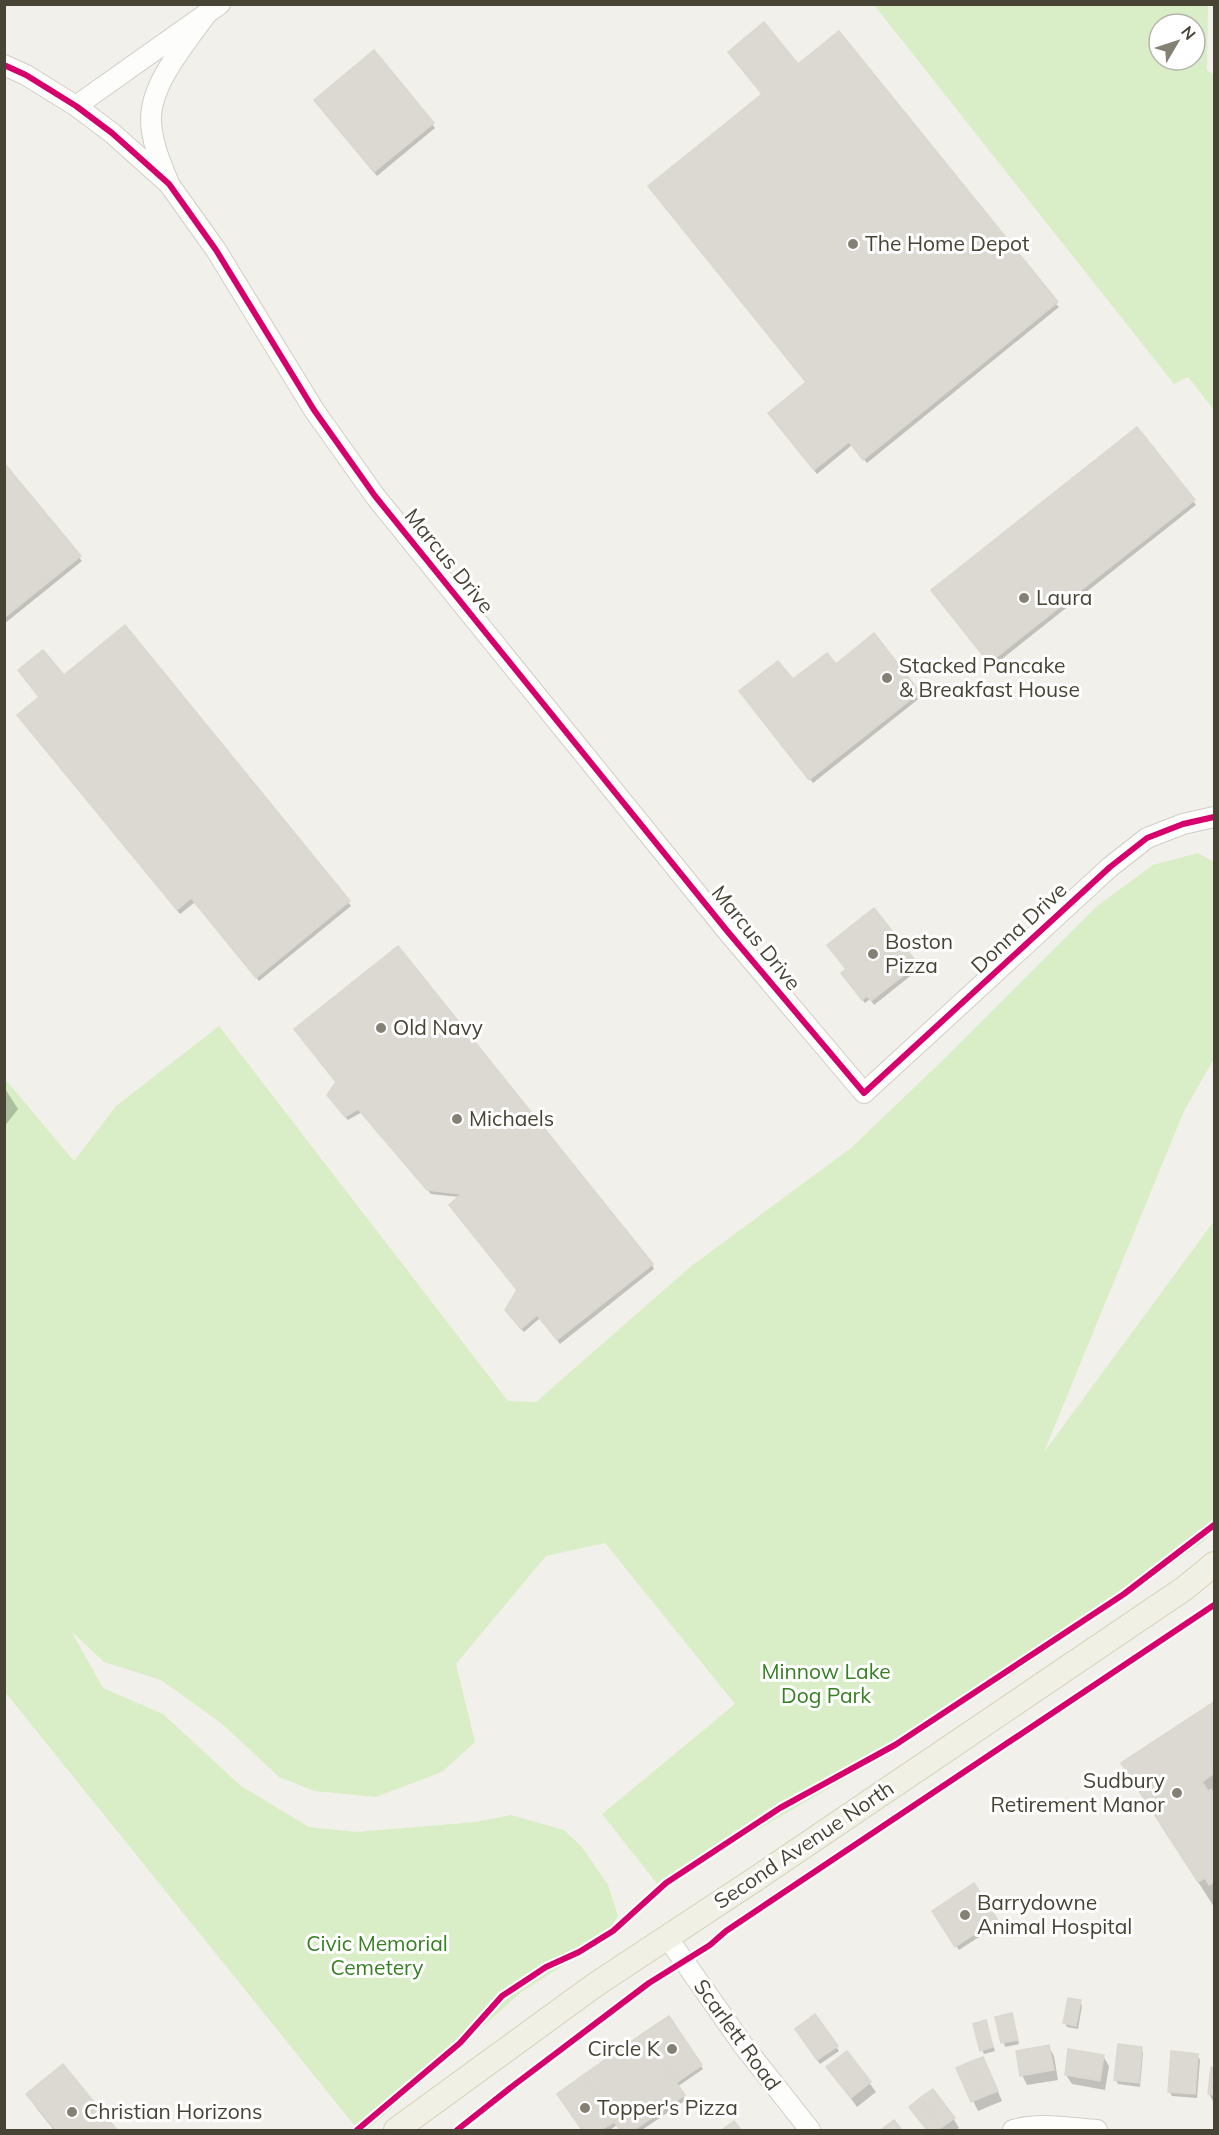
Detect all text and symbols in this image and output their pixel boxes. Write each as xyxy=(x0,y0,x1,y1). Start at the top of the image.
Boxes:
north arrow xyxy=(1147,12,1207,72)
text: N xyxy=(1177,22,1200,44)
place label: The Home Depot xyxy=(865,230,1029,256)
marker: The Home Depot xyxy=(846,237,860,251)
street label: Marcus Drive xyxy=(400,503,500,618)
place label: Laura xyxy=(1036,584,1092,610)
marker: Laura xyxy=(1017,591,1031,605)
place label: Stacked Pancake & Breakfast House xyxy=(899,652,1080,702)
marker: Stacked Pancake & Breakfast House xyxy=(880,671,894,685)
street label: Donna Drive xyxy=(965,876,1071,978)
street label: Marcus Drive xyxy=(707,880,807,995)
place label: Boston Pizza xyxy=(885,928,953,978)
marker: Boston Pizza xyxy=(866,947,880,961)
place label: Old Navy xyxy=(393,1014,483,1040)
marker: Old Navy xyxy=(374,1021,388,1035)
place label: Michaels xyxy=(469,1105,554,1131)
marker: Michaels xyxy=(450,1112,464,1126)
park label: Minnow Lake Dog Park xyxy=(761,1658,891,1708)
place label: Sudbury Retirement Manor xyxy=(990,1767,1165,1817)
street label: Second Avenue North xyxy=(709,1774,898,1914)
marker: Sudbury Retirement Manor xyxy=(1170,1786,1184,1800)
place label: Barrydowne Animal Hospital xyxy=(977,1889,1132,1939)
marker: Barrydowne Animal Hospital xyxy=(958,1908,972,1922)
park label: Civic Memorial Cemetery xyxy=(306,1930,448,1980)
street label: Scarlett Road xyxy=(689,1974,787,2095)
place label: Circle K xyxy=(588,2035,661,2061)
marker: Circle K xyxy=(665,2042,679,2056)
place label: Topper's Pizza xyxy=(597,2094,738,2120)
place label: Christian Horizons xyxy=(84,2098,262,2124)
marker: Topper's Pizza xyxy=(578,2101,592,2115)
marker: Christian Horizons xyxy=(65,2105,79,2119)

